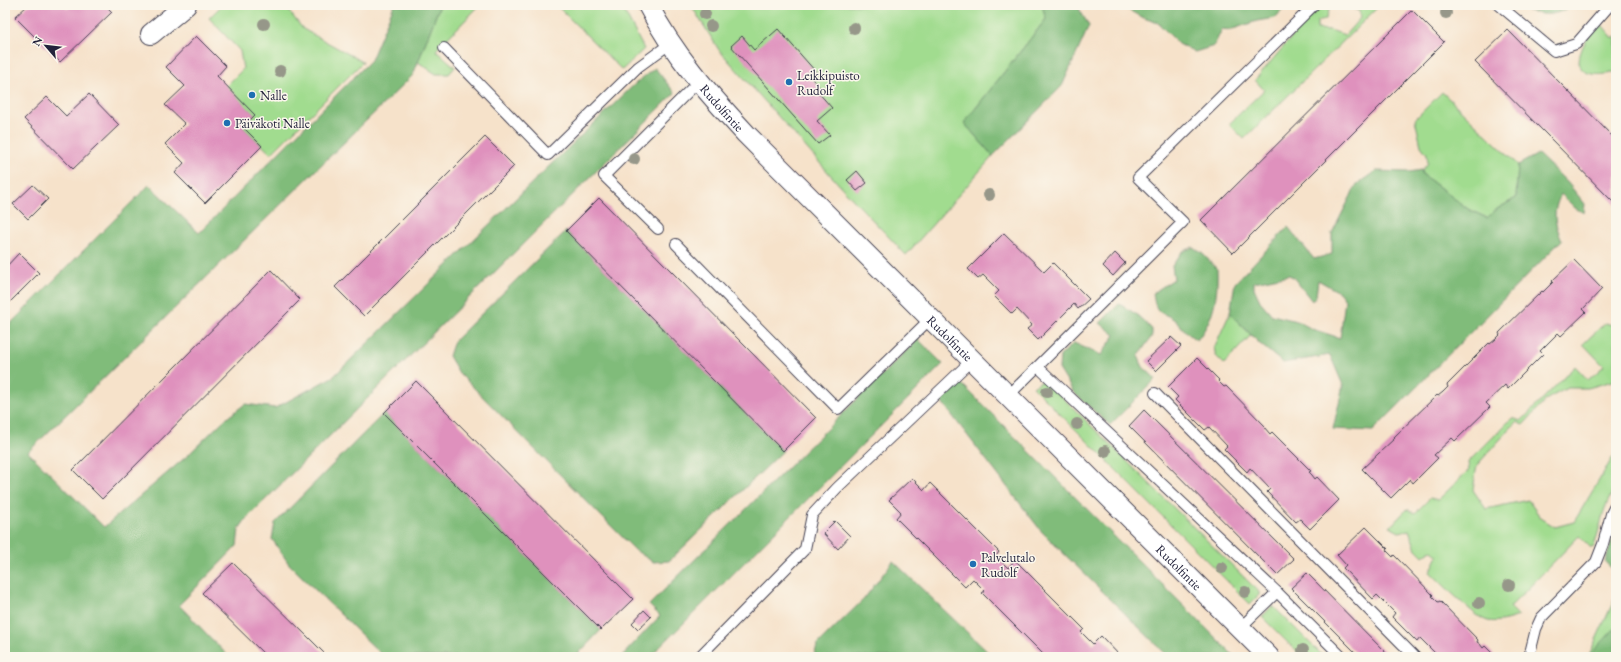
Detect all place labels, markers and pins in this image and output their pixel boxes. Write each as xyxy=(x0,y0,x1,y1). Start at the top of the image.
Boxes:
place label: Leikkipuisto Rudolf xyxy=(797,67,860,99)
marker: Leikkipuisto Rudolf xyxy=(784,77,794,87)
place label: Nalle xyxy=(260,87,287,104)
marker: Nalle xyxy=(247,90,257,100)
place label: Päiväkoti Nalle xyxy=(235,115,310,132)
marker: Päiväkoti Nalle xyxy=(222,118,232,128)
place label: Palvelutalo Rudolf xyxy=(981,549,1035,581)
marker: Palvelutalo Rudolf xyxy=(968,559,978,569)

